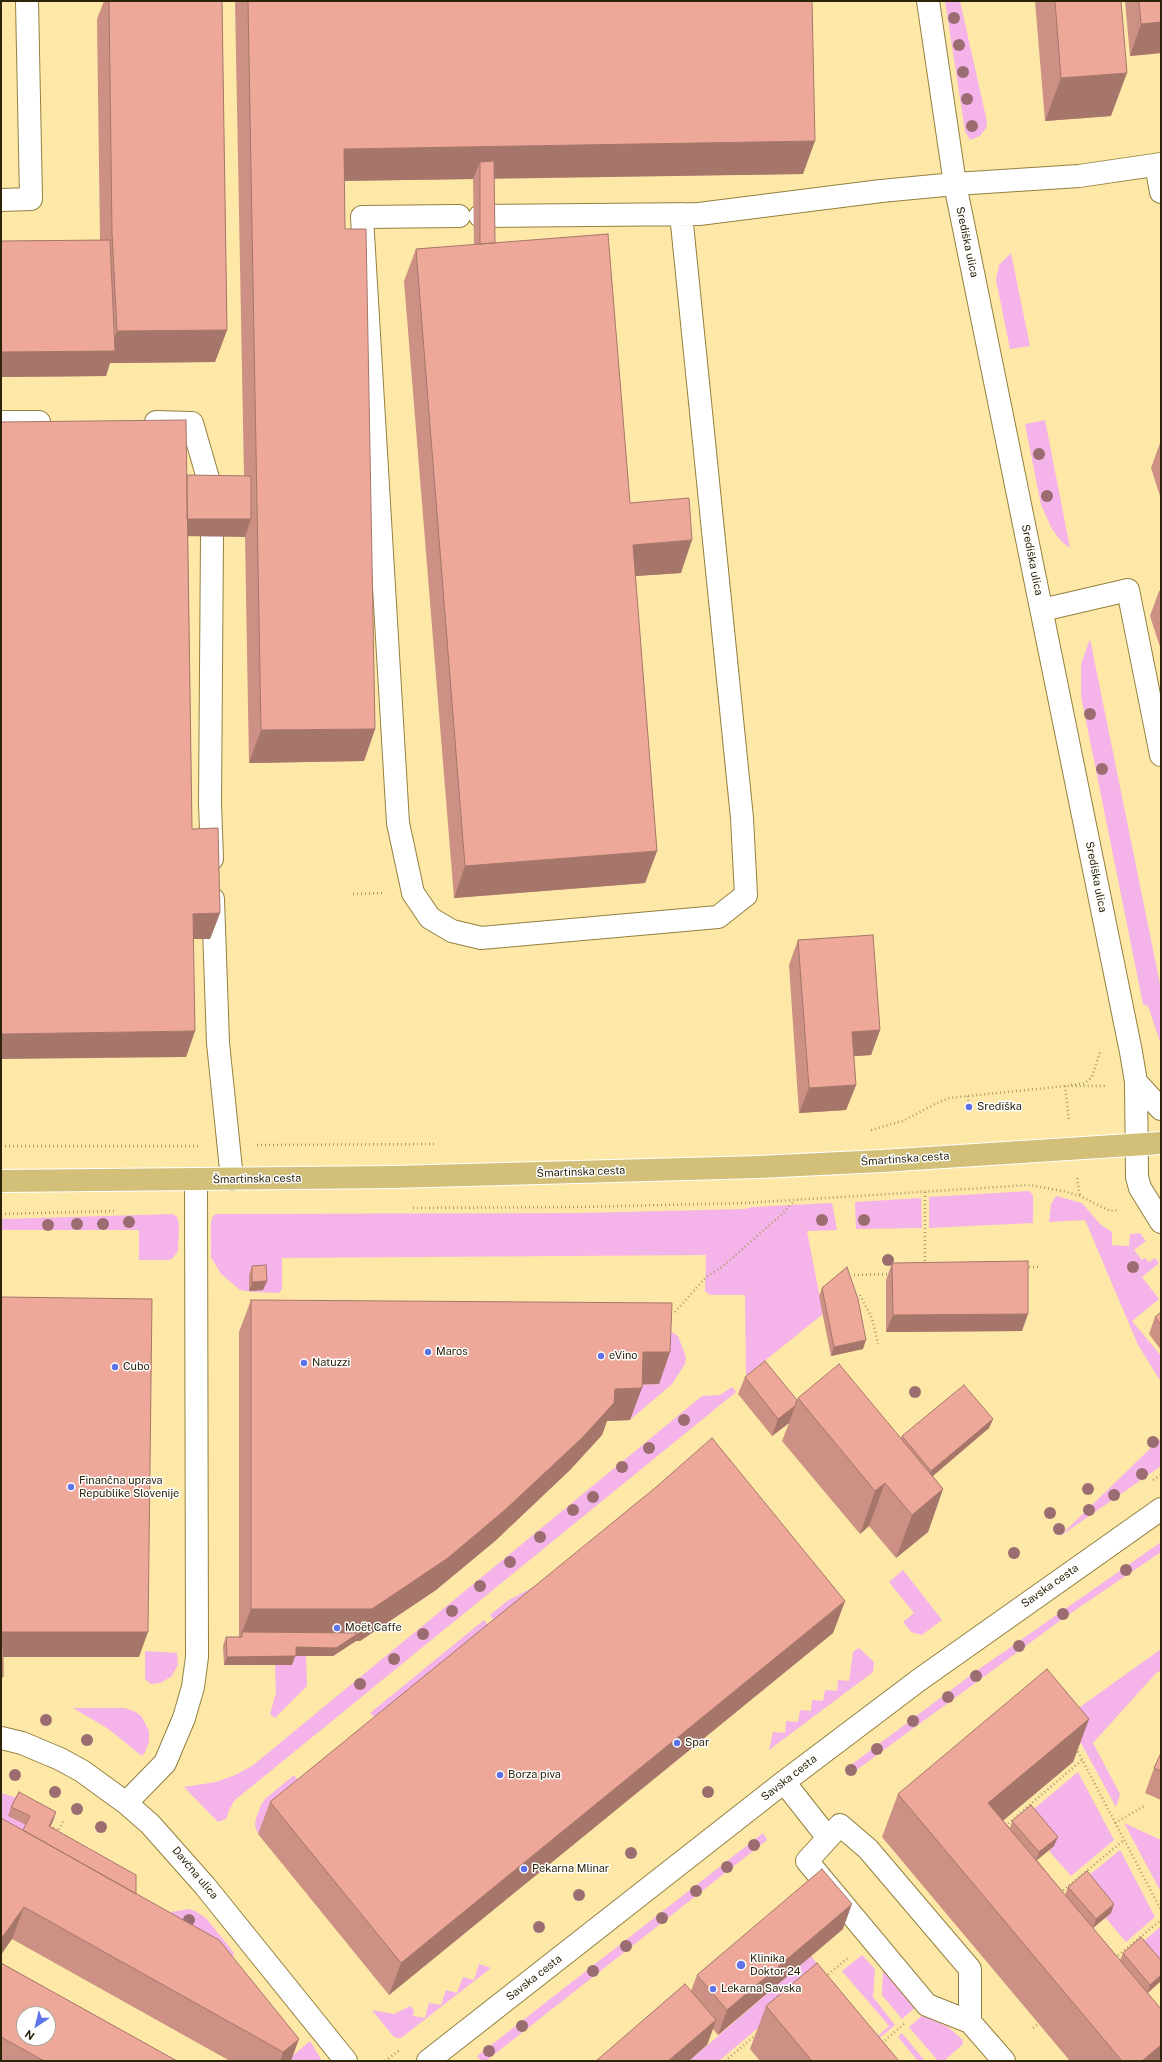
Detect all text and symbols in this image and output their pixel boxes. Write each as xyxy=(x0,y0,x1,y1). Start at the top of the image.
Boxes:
street label: Središka ulica xyxy=(953,205,981,279)
street label: Središka ulica xyxy=(1019,523,1045,597)
street label: Središka ulica xyxy=(1083,840,1109,914)
place label: Središka xyxy=(977,1100,1022,1114)
marker: Središka xyxy=(964,1102,974,1112)
street label: Šmartinska cesta xyxy=(860,1149,950,1169)
street label: Šmartinska cesta xyxy=(536,1164,626,1180)
street label: Šmartinska cesta xyxy=(213,1172,301,1186)
place label: Maros xyxy=(436,1345,468,1359)
marker: Maros xyxy=(423,1347,433,1357)
place label: eVino xyxy=(609,1349,638,1363)
marker: eVino xyxy=(596,1351,606,1361)
place label: Natuzzi xyxy=(312,1356,350,1370)
marker: Natuzzi xyxy=(299,1358,309,1368)
place label: Cubo xyxy=(123,1360,150,1374)
marker: Cubo xyxy=(110,1362,120,1372)
place label: Finančna uprava Republike Slovenije xyxy=(79,1474,179,1500)
marker: Finančna uprava Republike Slovenije xyxy=(66,1482,76,1492)
street label: Savska cesta xyxy=(1019,1561,1081,1611)
place label: Moët Caffe xyxy=(345,1621,402,1635)
marker: Moët Caffe xyxy=(332,1623,342,1633)
place label: Spar xyxy=(685,1736,709,1750)
marker: Spar xyxy=(672,1738,682,1748)
street label: Savska cesta xyxy=(759,1752,819,1804)
place label: Borza piva xyxy=(508,1768,561,1782)
marker: Borza piva xyxy=(495,1770,505,1780)
street label: Davčna ulica xyxy=(169,1844,221,1902)
place label: Pekarna Mlinar xyxy=(532,1862,609,1876)
marker: Pekarna Mlinar xyxy=(519,1864,529,1874)
street label: Savska cesta xyxy=(504,1952,564,2004)
place label: Klinika Doktor 24 xyxy=(750,1952,801,1978)
marker: Klinika Doktor 24 xyxy=(735,1959,747,1971)
place label: Lekarna Savska xyxy=(721,1982,801,1996)
marker: Lekarna Savska xyxy=(708,1984,718,1994)
north arrow xyxy=(16,2006,56,2046)
text: N xyxy=(23,2028,37,2042)

